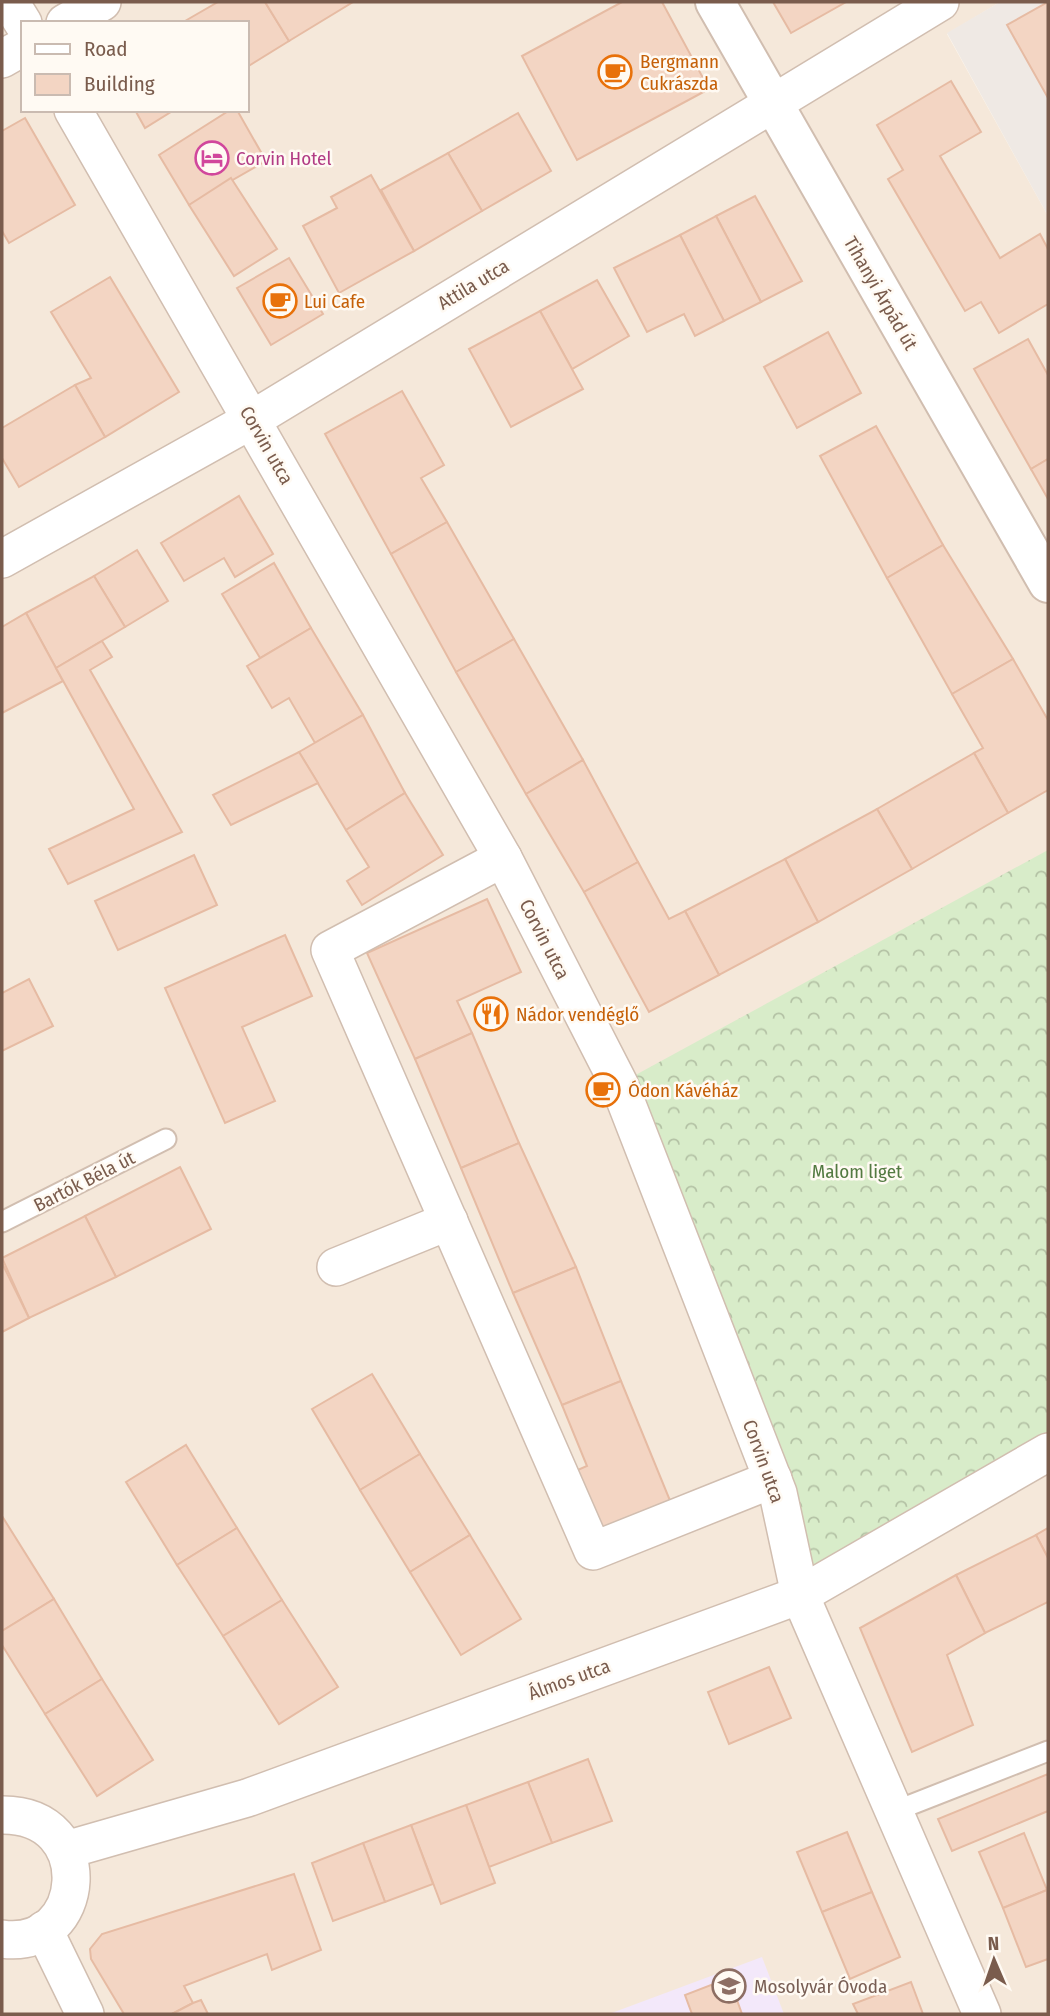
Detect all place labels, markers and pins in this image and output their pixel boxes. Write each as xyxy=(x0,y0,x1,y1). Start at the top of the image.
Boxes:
place label: Bergmann Cukrászda xyxy=(640,50,719,95)
cafe icon: Bergmann Cukrászda xyxy=(596,53,634,91)
hotel icon: Corvin Hotel xyxy=(193,139,231,177)
place label: Corvin Hotel xyxy=(236,147,331,170)
cafe icon: Lui Cafe xyxy=(261,282,299,320)
place label: Lui Cafe xyxy=(304,290,365,313)
restaurant icon: Nádor vendéglő xyxy=(472,995,510,1033)
place label: Nádor vendéglő xyxy=(516,1003,639,1026)
cafe icon: Ódon Kávéház xyxy=(584,1071,622,1109)
place label: Ódon Kávéház xyxy=(628,1079,739,1102)
school or university icon: Mosolyvár Óvoda xyxy=(710,1967,748,2005)
place label: Mosolyvár Óvoda xyxy=(754,1975,887,1998)

